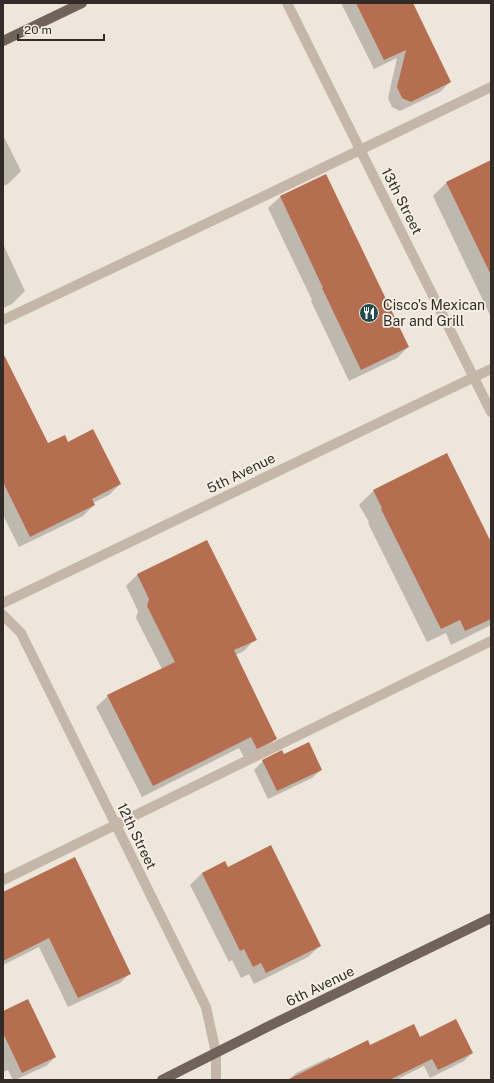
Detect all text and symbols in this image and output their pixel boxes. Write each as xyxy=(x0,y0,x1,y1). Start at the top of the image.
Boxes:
scale bar xyxy=(18,16,104,42)
text: 20 m xyxy=(24,23,52,37)
street label: 13th Street xyxy=(378,165,426,237)
place label: Cisco's Mexican Bar and Grill xyxy=(383,297,485,329)
restaurant icon: Cisco's Mexican Bar and Grill xyxy=(358,302,380,324)
street label: 5th Avenue xyxy=(204,450,278,496)
street label: 12th Street xyxy=(114,800,160,872)
street label: 6th Avenue xyxy=(283,963,357,1009)

